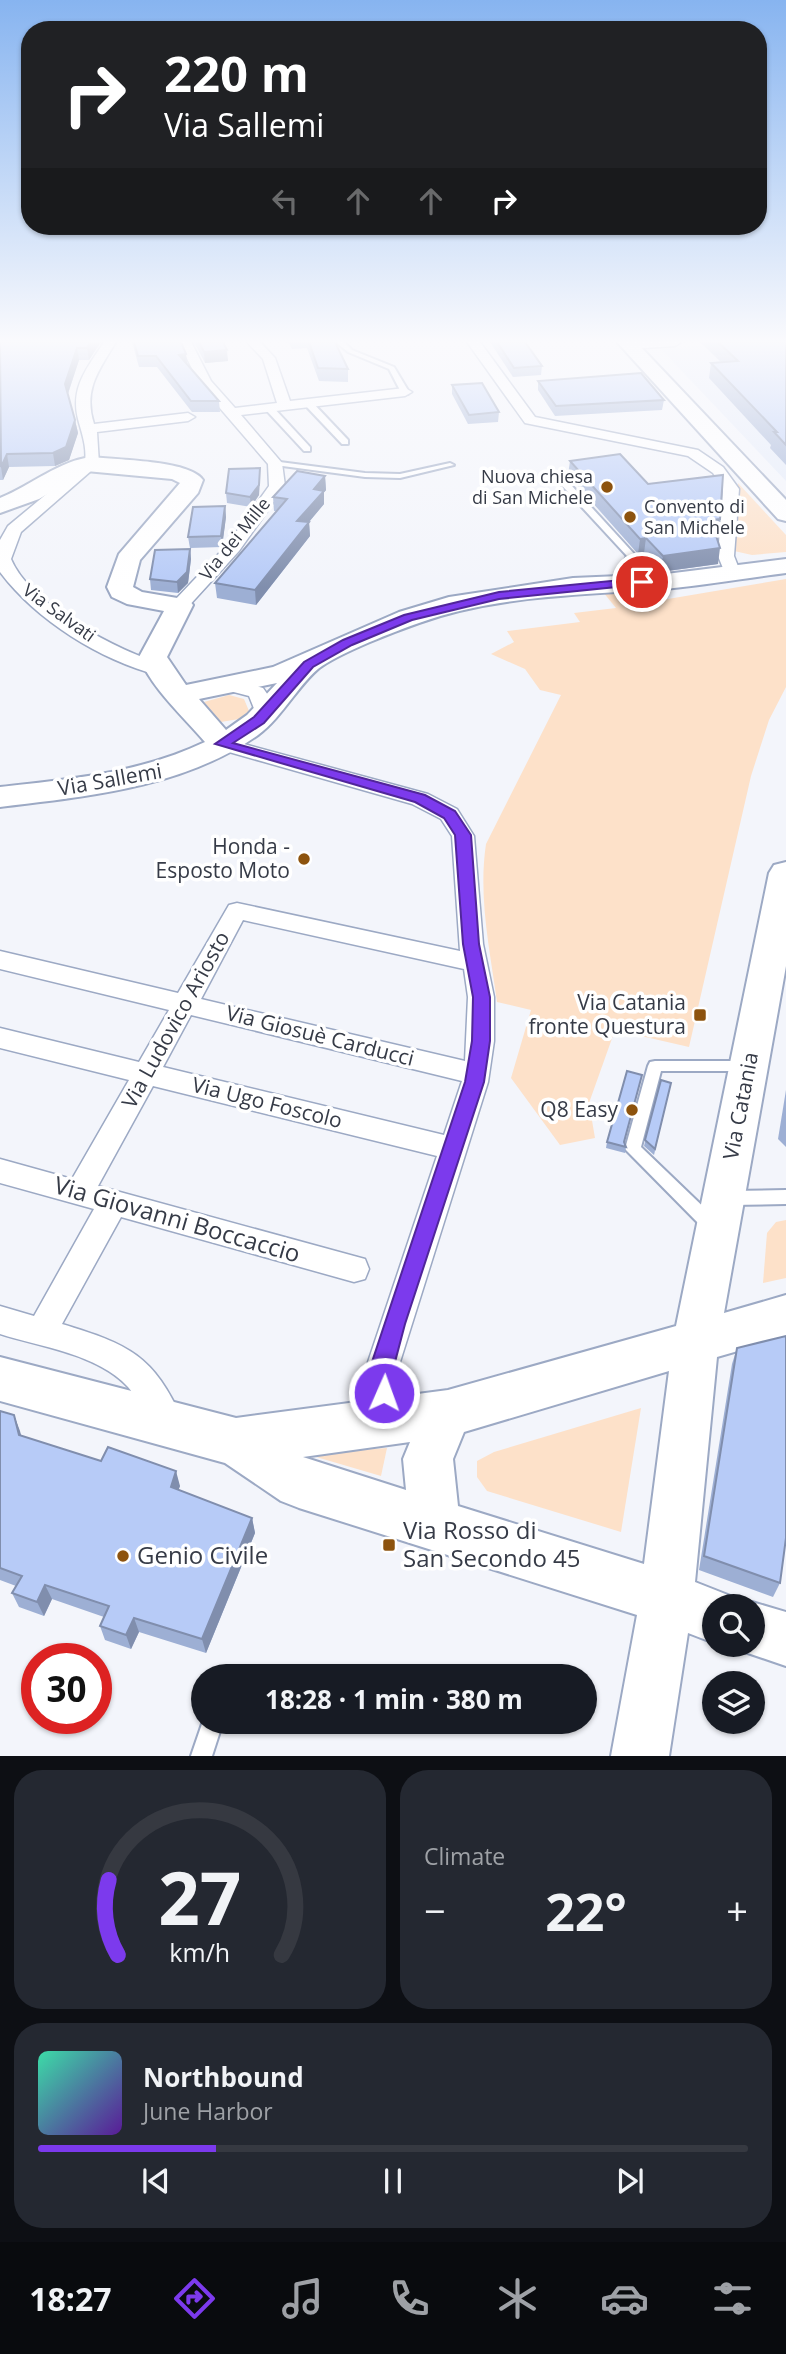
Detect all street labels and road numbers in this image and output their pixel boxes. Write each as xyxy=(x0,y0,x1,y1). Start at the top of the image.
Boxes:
street label: Via dei Mille xyxy=(193,492,275,585)
street label: Via Salvati xyxy=(18,578,101,647)
street label: Via Sallemi xyxy=(56,756,164,802)
street label: Via Ludovico Ariosto xyxy=(115,926,235,1113)
street label: Via Giosuè Carducci xyxy=(223,998,417,1072)
street label: Via Catania xyxy=(716,1050,764,1162)
street label: Via Ugo Foscolo xyxy=(189,1070,345,1134)
street label: Via Giovanni Boccaccio xyxy=(50,1168,304,1270)

